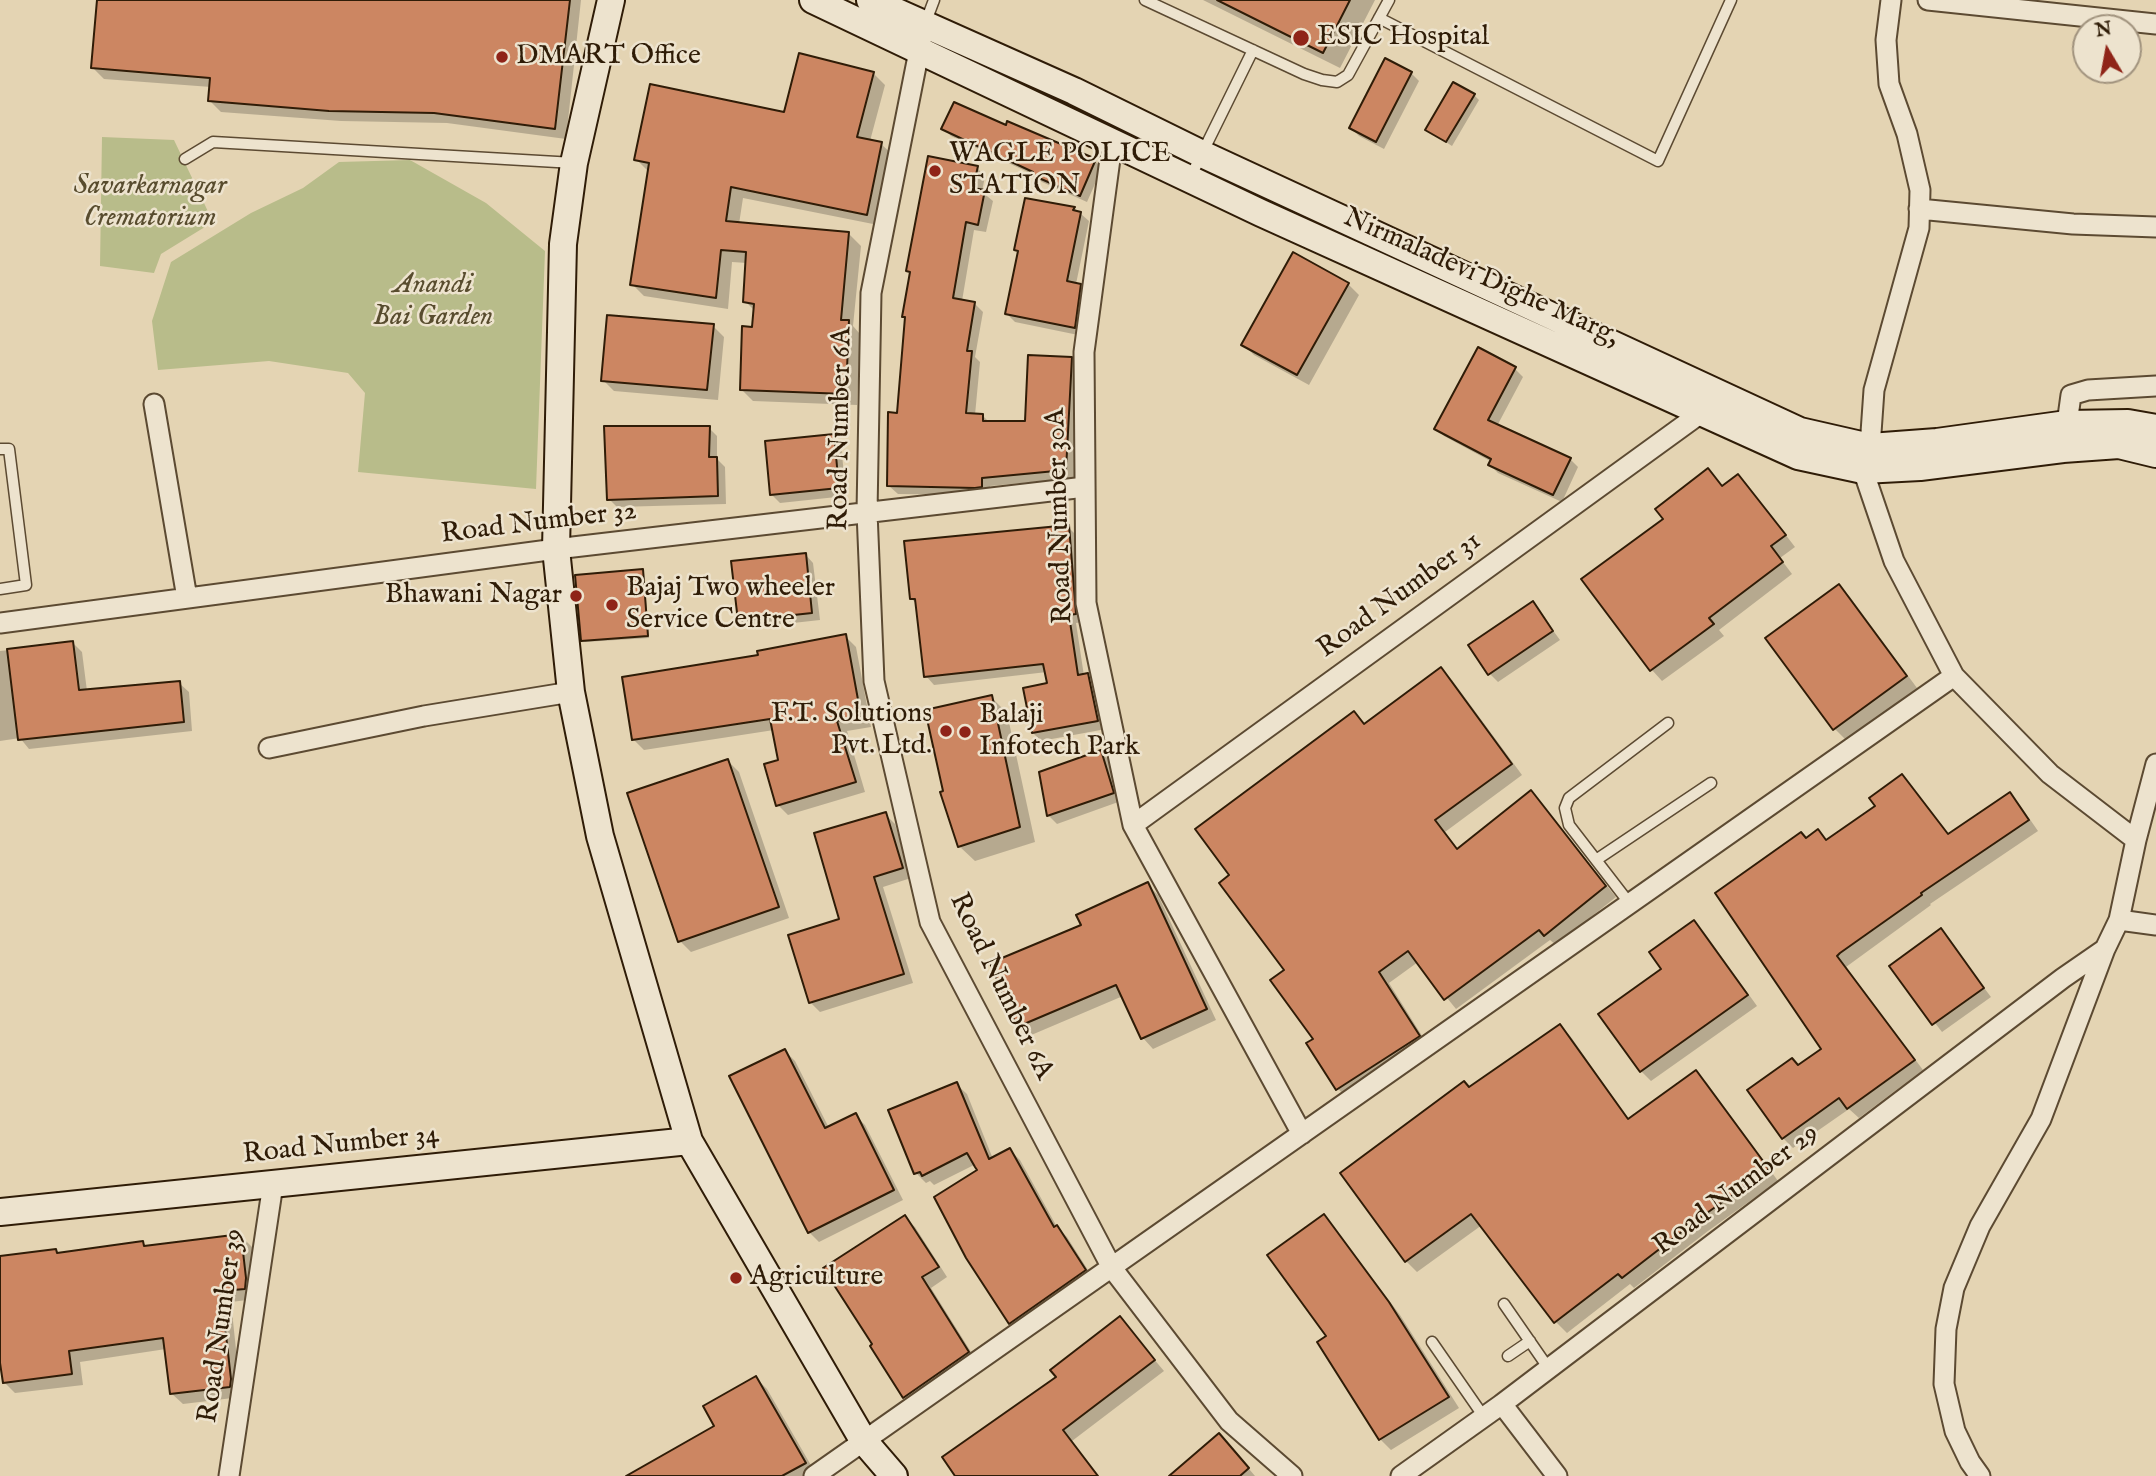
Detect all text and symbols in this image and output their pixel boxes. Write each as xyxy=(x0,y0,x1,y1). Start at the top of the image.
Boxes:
north arrow xyxy=(2072,14,2142,84)
text: N xyxy=(2094,17,2114,44)
place label: ESIC Hospital xyxy=(1317,21,1489,55)
marker: ESIC Hospital xyxy=(1291,28,1311,48)
place label: DMART Office xyxy=(516,40,701,74)
marker: DMART Office xyxy=(494,49,510,65)
place label: WAGLE POLICE STATION xyxy=(949,138,1171,204)
marker: WAGLE POLICE STATION xyxy=(927,163,943,179)
park label: Savarkarnagar Crematorium xyxy=(73,170,227,236)
street label: Nirmaladevi Dighe Marg, xyxy=(1338,202,1624,354)
park label: Anandi Bai Garden xyxy=(373,269,493,335)
street label: Road Number 6A xyxy=(823,327,861,531)
street label: Road Number 30A xyxy=(1040,407,1082,625)
street label: Road Number 32 xyxy=(439,495,639,553)
street label: Road Number 31 xyxy=(1312,525,1488,667)
place label: Bajaj Two wheeler Service Centre xyxy=(626,572,835,638)
place label: Bhawani Nagar xyxy=(385,579,562,613)
marker: Bhawani Nagar xyxy=(568,588,584,604)
marker: Bajaj Two wheeler Service Centre xyxy=(604,597,620,613)
place label: F.T. Solutions Pvt. Ltd. xyxy=(771,698,932,764)
place label: Balaji Infotech Park xyxy=(979,699,1140,765)
marker: F.T. Solutions Pvt. Ltd. xyxy=(938,723,954,739)
marker: Balaji Infotech Park xyxy=(957,724,973,740)
street label: Road Number 6A xyxy=(940,888,1060,1086)
street label: Road Number 29 xyxy=(1648,1118,1826,1264)
street label: Road Number 34 xyxy=(241,1119,441,1173)
street label: Road Number 39 xyxy=(193,1227,253,1425)
place label: Agriculture xyxy=(750,1261,883,1295)
marker: Agriculture xyxy=(728,1270,744,1286)

